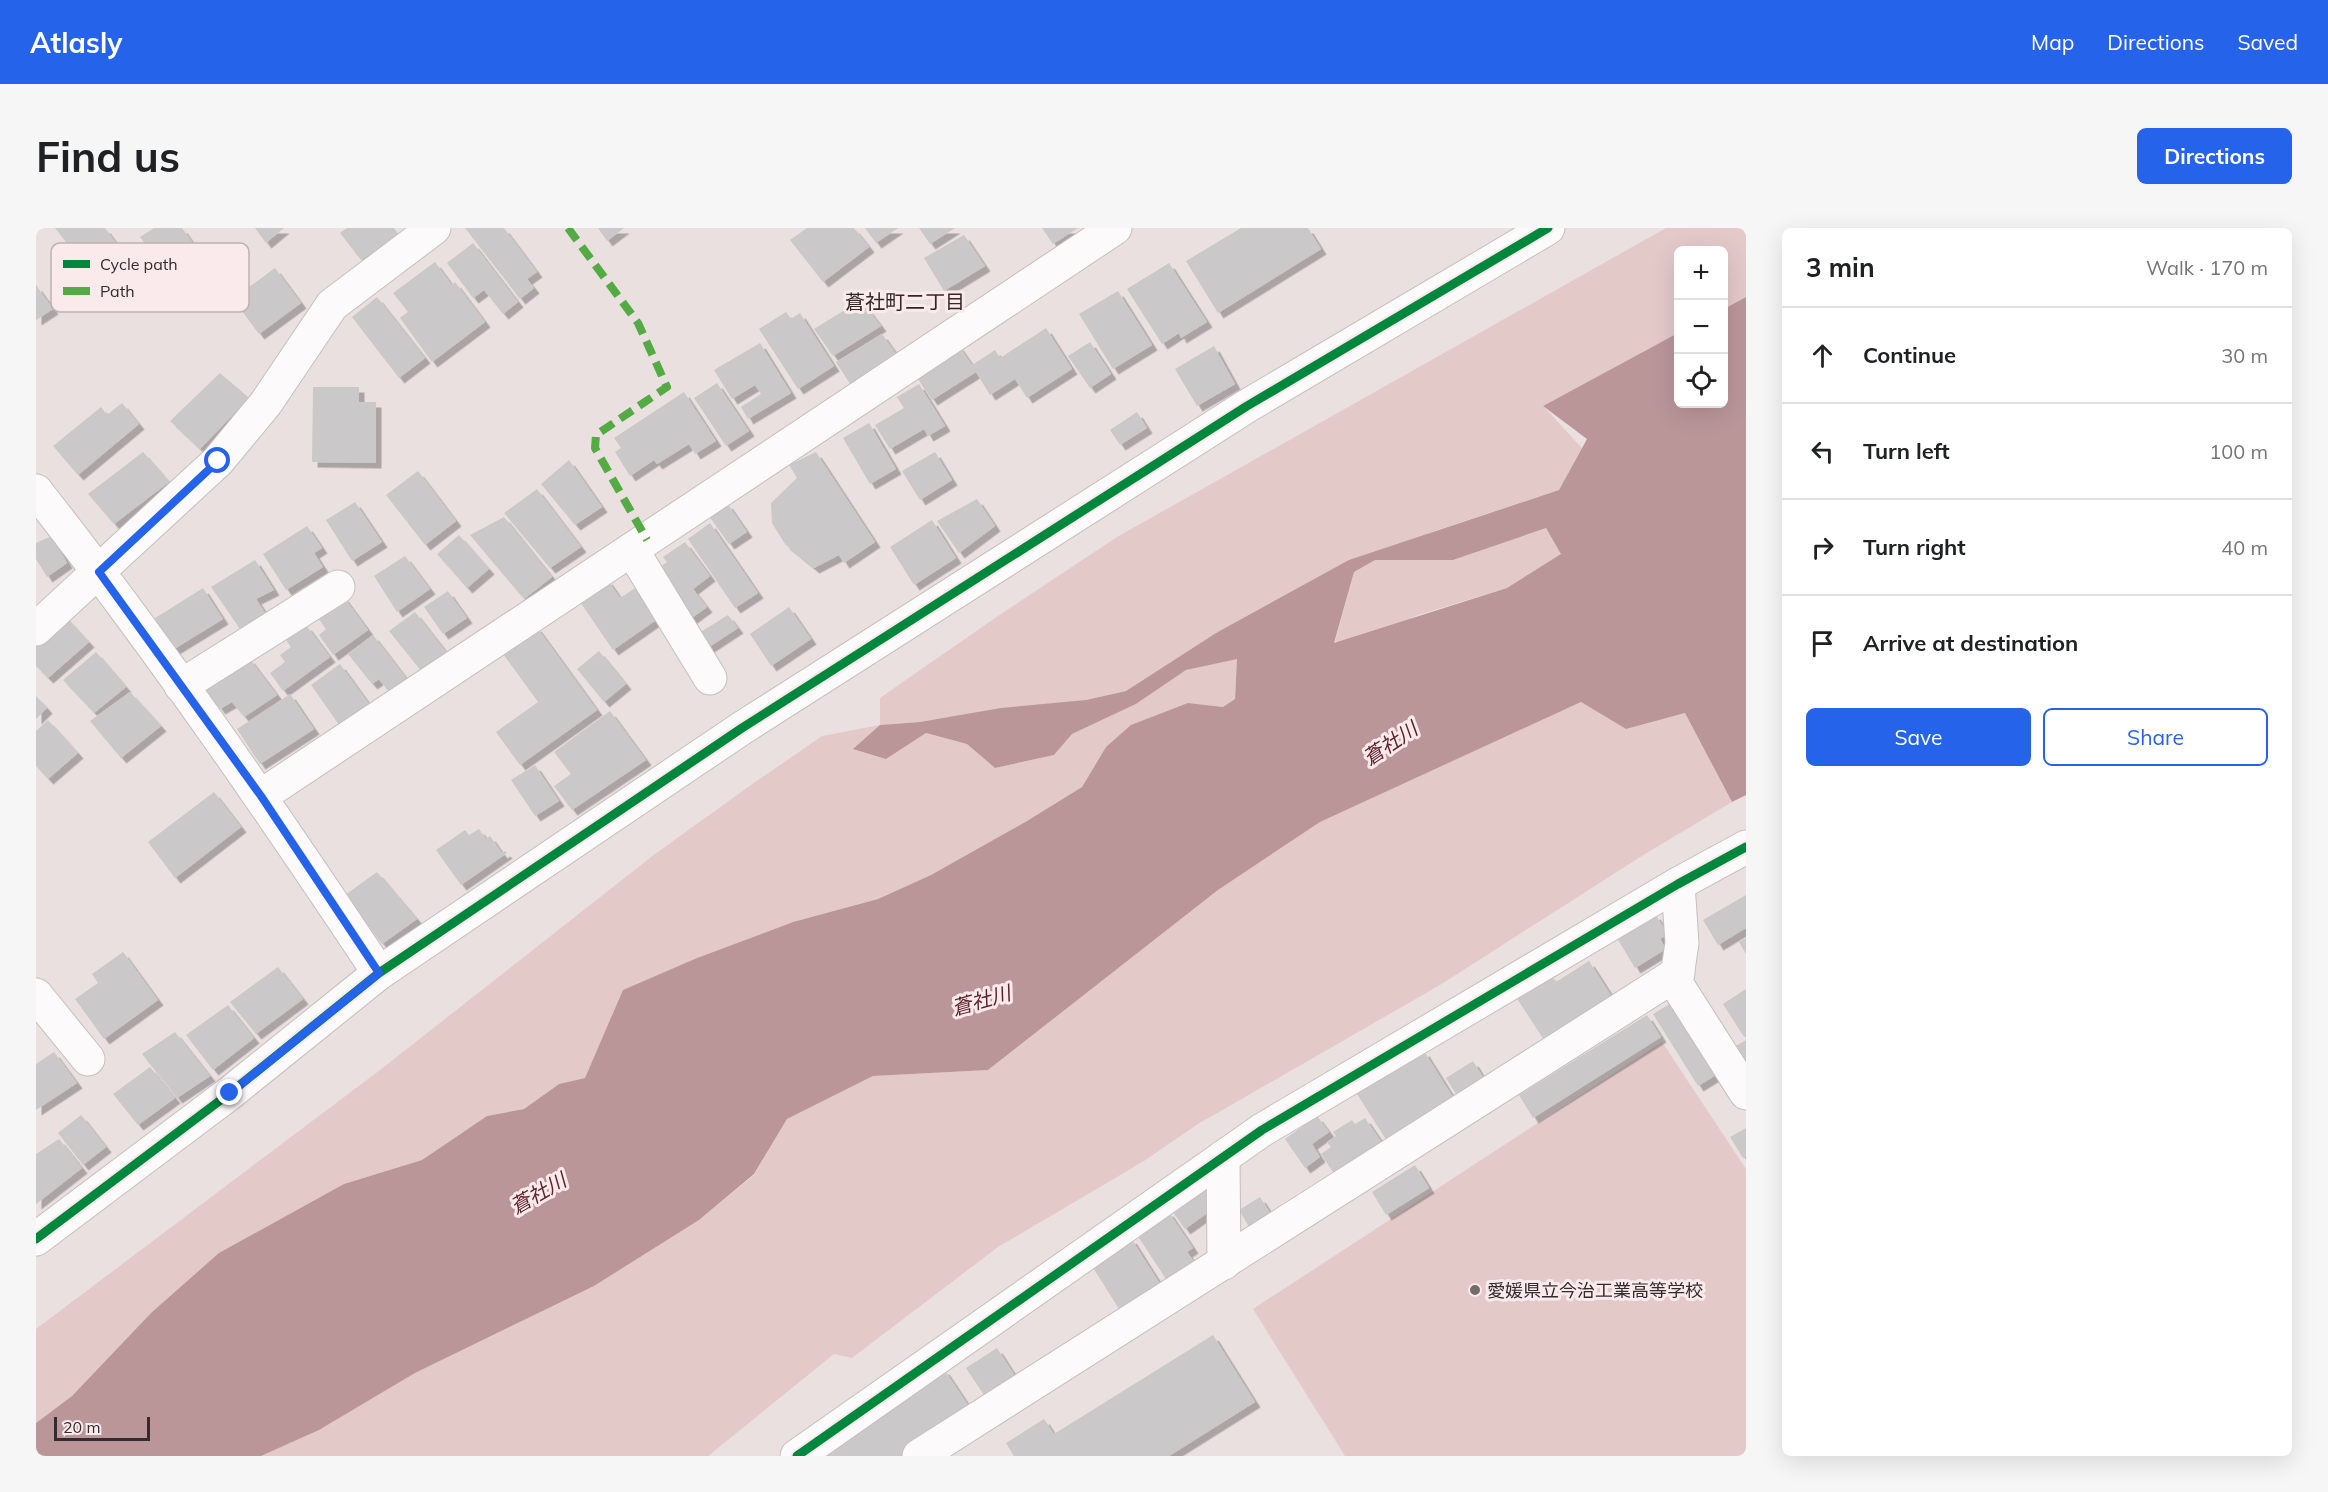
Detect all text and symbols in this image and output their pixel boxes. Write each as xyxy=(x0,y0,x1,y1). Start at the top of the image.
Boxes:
text: Atlasly xyxy=(30,25,122,60)
text: Map xyxy=(2031,29,2074,55)
text: Directions xyxy=(2107,29,2204,55)
text: Saved xyxy=(2237,29,2298,55)
button: Directions xyxy=(2137,128,2292,184)
text: Find us xyxy=(36,130,180,183)
legend xyxy=(51,243,249,312)
map controls xyxy=(1674,246,1728,408)
button: + xyxy=(1674,246,1728,300)
text: 3 min xyxy=(1806,251,1875,284)
text: Cycle path xyxy=(100,254,178,274)
text: Walk · 170 m xyxy=(2146,255,2268,280)
text: Path xyxy=(100,281,135,301)
district label: 蒼社町二丁目 xyxy=(845,289,965,314)
button: − xyxy=(1674,300,1728,354)
icon: ahead xyxy=(1806,339,1839,372)
text: Continue xyxy=(1863,341,1956,369)
text: 30 m xyxy=(2221,343,2268,368)
button: locate xyxy=(1674,354,1728,408)
icon: left xyxy=(1806,435,1839,468)
text: Turn left xyxy=(1863,437,1950,465)
text: 100 m xyxy=(2209,439,2268,464)
route start xyxy=(204,447,230,473)
icon: right xyxy=(1806,531,1839,564)
text: Turn right xyxy=(1863,533,1966,561)
text: 40 m xyxy=(2221,535,2268,560)
icon: arrive xyxy=(1806,627,1839,660)
text: Arrive at destination xyxy=(1863,629,2078,657)
button: Save xyxy=(1806,708,2031,766)
button: Share xyxy=(2043,708,2268,766)
water label: 蒼社川 xyxy=(1358,715,1424,770)
water label: 蒼社川 xyxy=(949,979,1015,1020)
route end xyxy=(216,1079,242,1105)
water label: 蒼社川 xyxy=(506,1166,572,1219)
place label: 愛媛県立今治工業高等学校 xyxy=(1487,1279,1703,1302)
marker: 愛媛県立今治工業高等学校 xyxy=(1468,1283,1482,1297)
scale bar xyxy=(54,1414,150,1442)
text: 20 m xyxy=(63,1417,100,1437)

